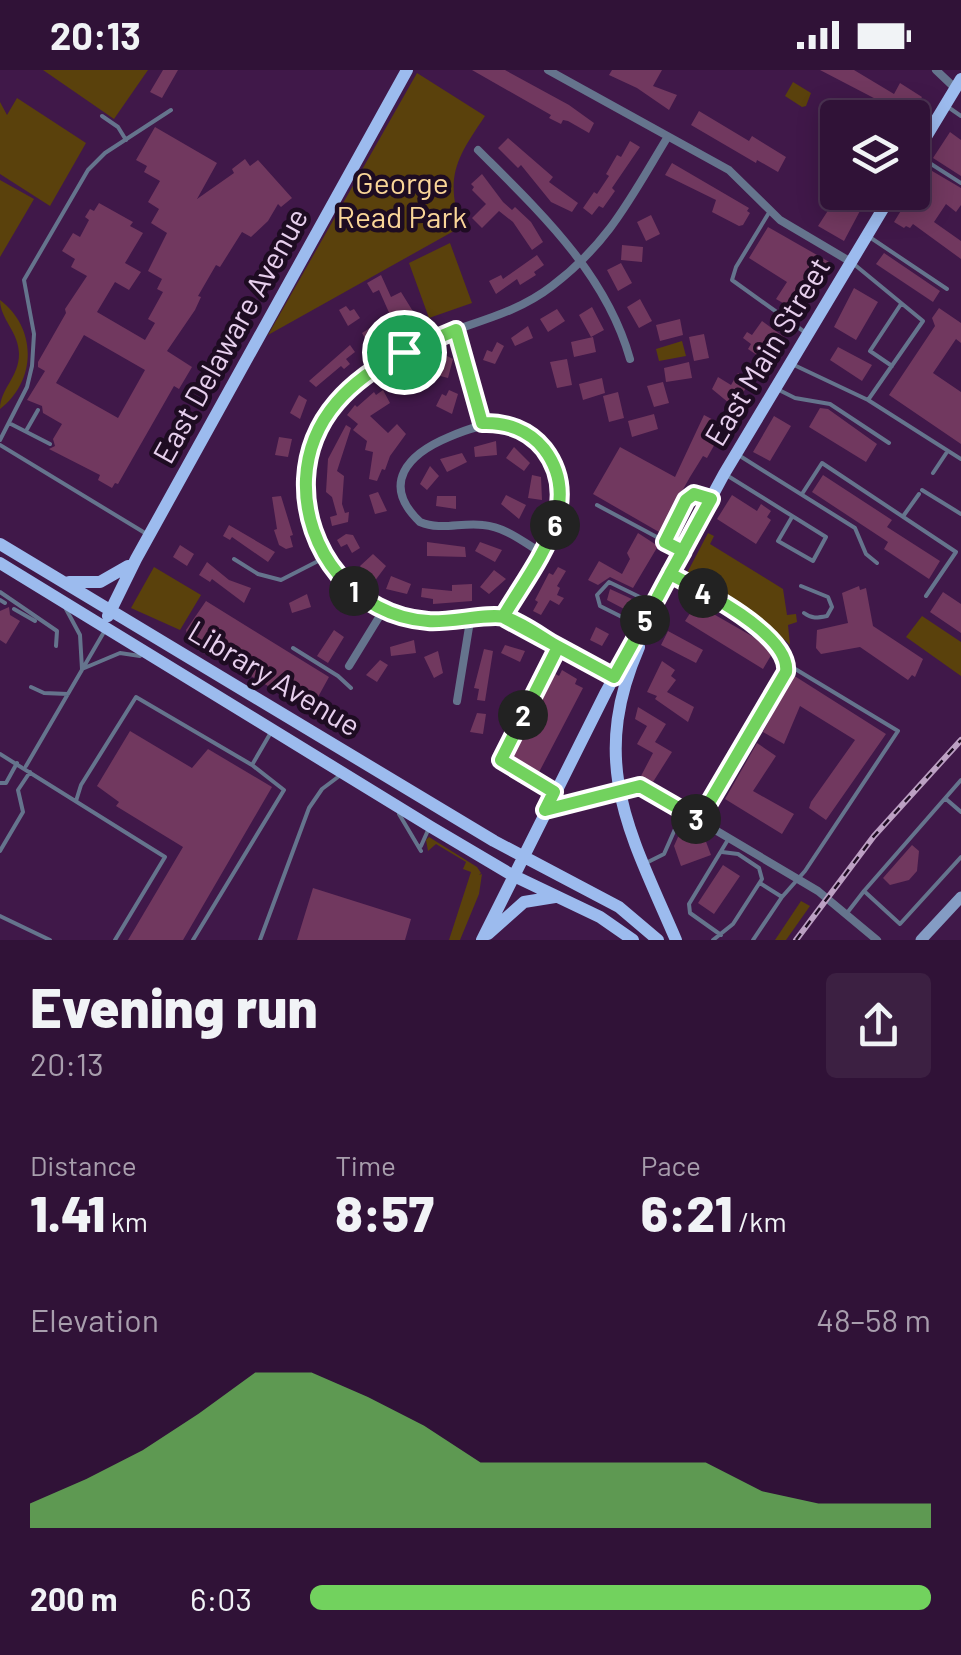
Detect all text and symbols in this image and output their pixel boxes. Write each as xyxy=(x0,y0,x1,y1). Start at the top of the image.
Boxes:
text: 20:13 xyxy=(50,12,141,58)
map controls xyxy=(820,100,930,210)
button: layers xyxy=(820,100,930,210)
park label: George Read Park xyxy=(337,164,467,234)
street label: East Delaware Avenue xyxy=(144,201,314,469)
street label: East Main Street xyxy=(696,250,837,452)
pin xyxy=(362,310,447,395)
icon: arrive xyxy=(377,325,432,380)
pin: 6 xyxy=(530,500,580,550)
text: 6 xyxy=(547,508,563,542)
pin: 1 xyxy=(329,566,379,616)
pin: 4 xyxy=(678,568,728,618)
text: 1 xyxy=(349,574,359,608)
text: 4 xyxy=(695,576,711,610)
pin: 5 xyxy=(620,595,670,645)
text: 5 xyxy=(637,603,653,637)
street label: Library Avenue xyxy=(183,612,368,743)
pin: 2 xyxy=(498,690,548,740)
text: 2 xyxy=(515,698,531,732)
pin: 3 xyxy=(671,794,721,844)
text: 3 xyxy=(688,802,704,836)
text: Evening run xyxy=(30,973,318,1039)
button: share xyxy=(826,973,931,1078)
text: 20:13 xyxy=(30,1044,104,1082)
text: Distance xyxy=(30,1148,137,1182)
text: Time xyxy=(335,1148,396,1182)
text: Pace xyxy=(641,1148,701,1182)
text: 1.41 xyxy=(30,1182,105,1242)
text: 8:57 xyxy=(335,1182,434,1242)
text: 6:21 xyxy=(641,1182,733,1242)
text: km xyxy=(105,1204,148,1238)
text: /km xyxy=(733,1204,787,1238)
text: Elevation xyxy=(30,1300,159,1338)
text: 48–58 m xyxy=(816,1300,931,1338)
text: 200 m xyxy=(30,1579,118,1617)
text: 6:03 xyxy=(190,1579,252,1617)

